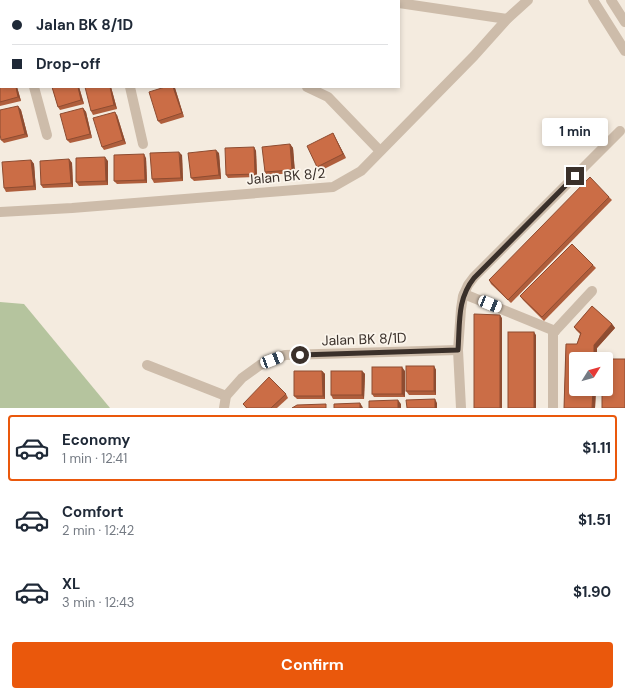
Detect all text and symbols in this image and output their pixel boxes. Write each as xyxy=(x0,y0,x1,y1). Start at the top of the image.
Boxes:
text: Jalan BK 8/1D xyxy=(36,15,133,35)
text: Drop-off xyxy=(36,54,101,74)
callout: 1 min xyxy=(542,118,608,146)
text: 1 min xyxy=(559,123,591,140)
street label: Jalan BK 8/2 xyxy=(246,164,326,188)
route end xyxy=(566,167,584,185)
car xyxy=(477,294,503,314)
street label: Jalan BK 8/1D xyxy=(321,329,407,349)
route start xyxy=(291,346,309,364)
car xyxy=(259,350,285,370)
north arrow xyxy=(569,352,613,396)
map controls xyxy=(569,352,613,396)
icon: car xyxy=(14,430,50,466)
text: Economy xyxy=(62,430,130,450)
text: $1.11 xyxy=(582,438,611,458)
text: 1 min · 12:41 xyxy=(62,450,127,467)
icon: car xyxy=(14,502,50,538)
text: Comfort xyxy=(62,502,123,522)
text: $1.51 xyxy=(578,510,611,530)
text: 2 min · 12:42 xyxy=(62,522,134,539)
icon: car xyxy=(14,574,50,610)
text: XL xyxy=(62,574,80,594)
text: $1.90 xyxy=(573,582,611,602)
text: 3 min · 12:43 xyxy=(62,594,135,611)
button: Confirm xyxy=(12,642,613,688)

